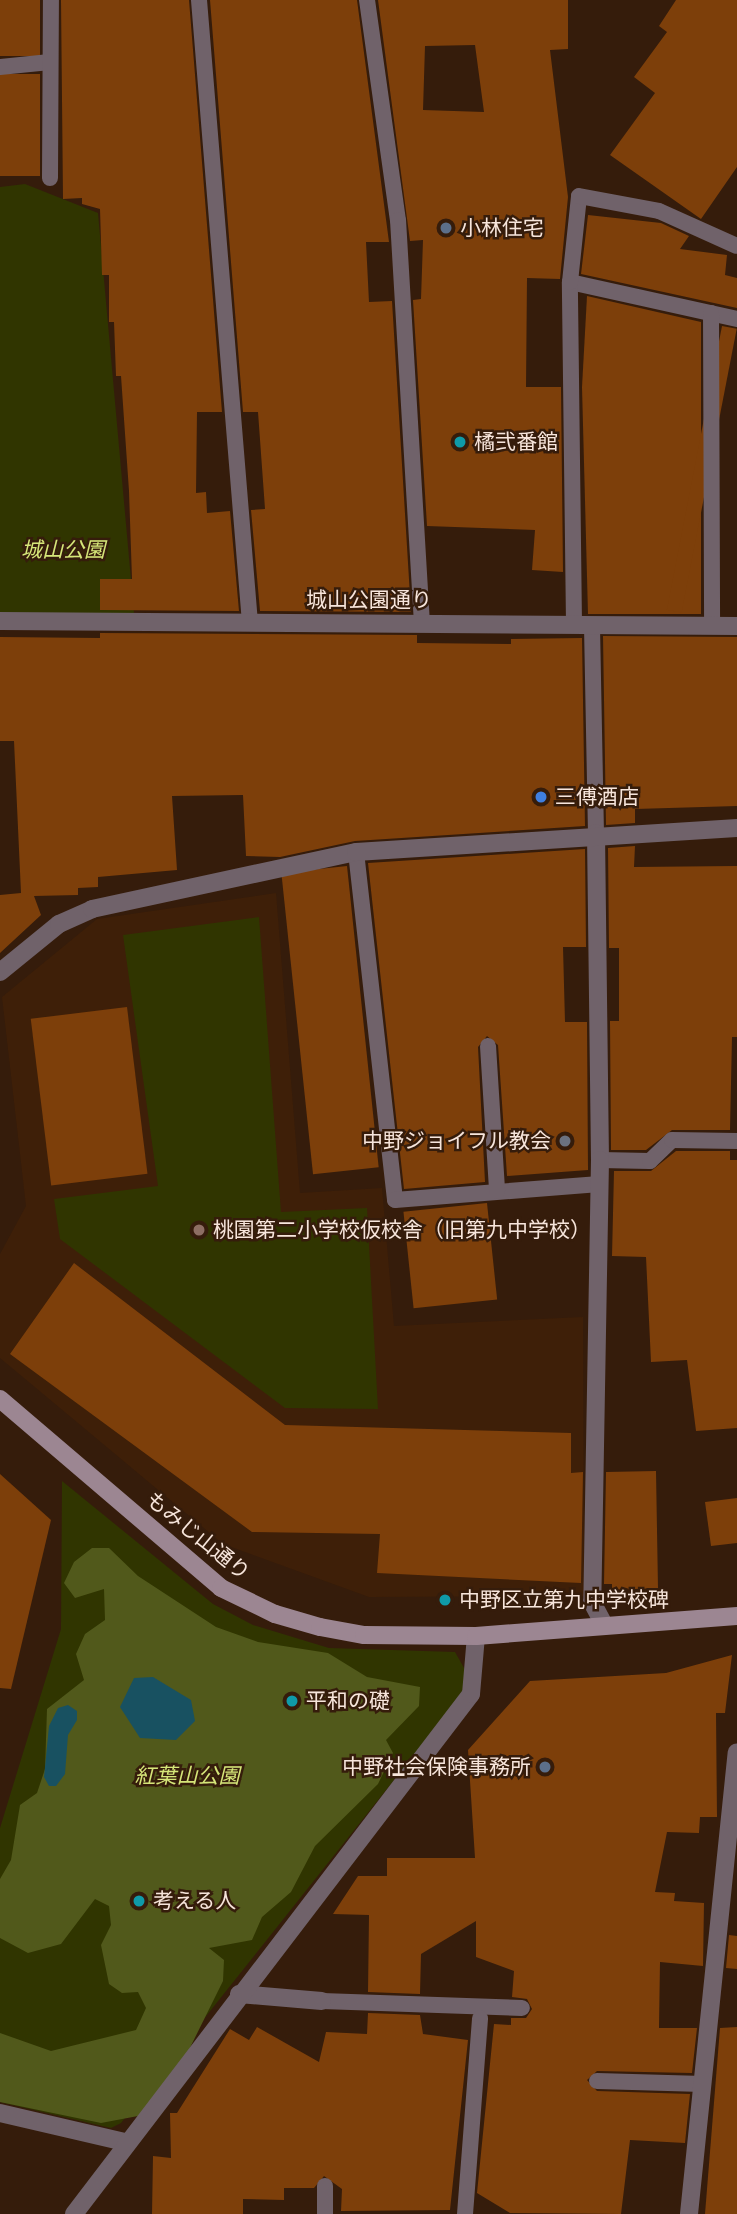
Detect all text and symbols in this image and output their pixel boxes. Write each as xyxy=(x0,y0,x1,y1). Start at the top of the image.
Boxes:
place label: 小林住宅 xyxy=(460,215,544,241)
marker: 小林住宅 xyxy=(438,220,454,236)
place label: 橘弐番館 xyxy=(474,429,558,455)
marker: 橘弐番館 xyxy=(452,434,468,450)
park label: 城山公園 xyxy=(21,537,105,563)
street label: 城山公園通り xyxy=(306,587,432,613)
place label: 三傅酒店 xyxy=(555,784,639,810)
marker: 三傅酒店 xyxy=(533,789,549,805)
place label: 中野ジョイフル教会 xyxy=(362,1128,551,1154)
marker: 中野ジョイフル教会 xyxy=(557,1133,573,1149)
place label: 桃園第二小学校仮校舎（旧第九中学校） xyxy=(213,1217,591,1243)
marker: 桃園第二小学校仮校舎（旧第九中学校） xyxy=(191,1222,207,1238)
street label: もみじ山通り xyxy=(141,1487,255,1585)
place label: 中野区立第九中学校碑 xyxy=(459,1587,669,1613)
marker: 中野区立第九中学校碑 xyxy=(437,1592,453,1608)
place label: 平和の礎 xyxy=(306,1688,390,1714)
marker: 平和の礎 xyxy=(284,1693,300,1709)
place label: 中野社会保険事務所 xyxy=(342,1754,531,1780)
marker: 中野社会保険事務所 xyxy=(537,1759,553,1775)
park label: 紅葉山公園 xyxy=(135,1763,239,1789)
place label: 考える人 xyxy=(153,1888,237,1914)
marker: 考える人 xyxy=(131,1893,147,1909)

